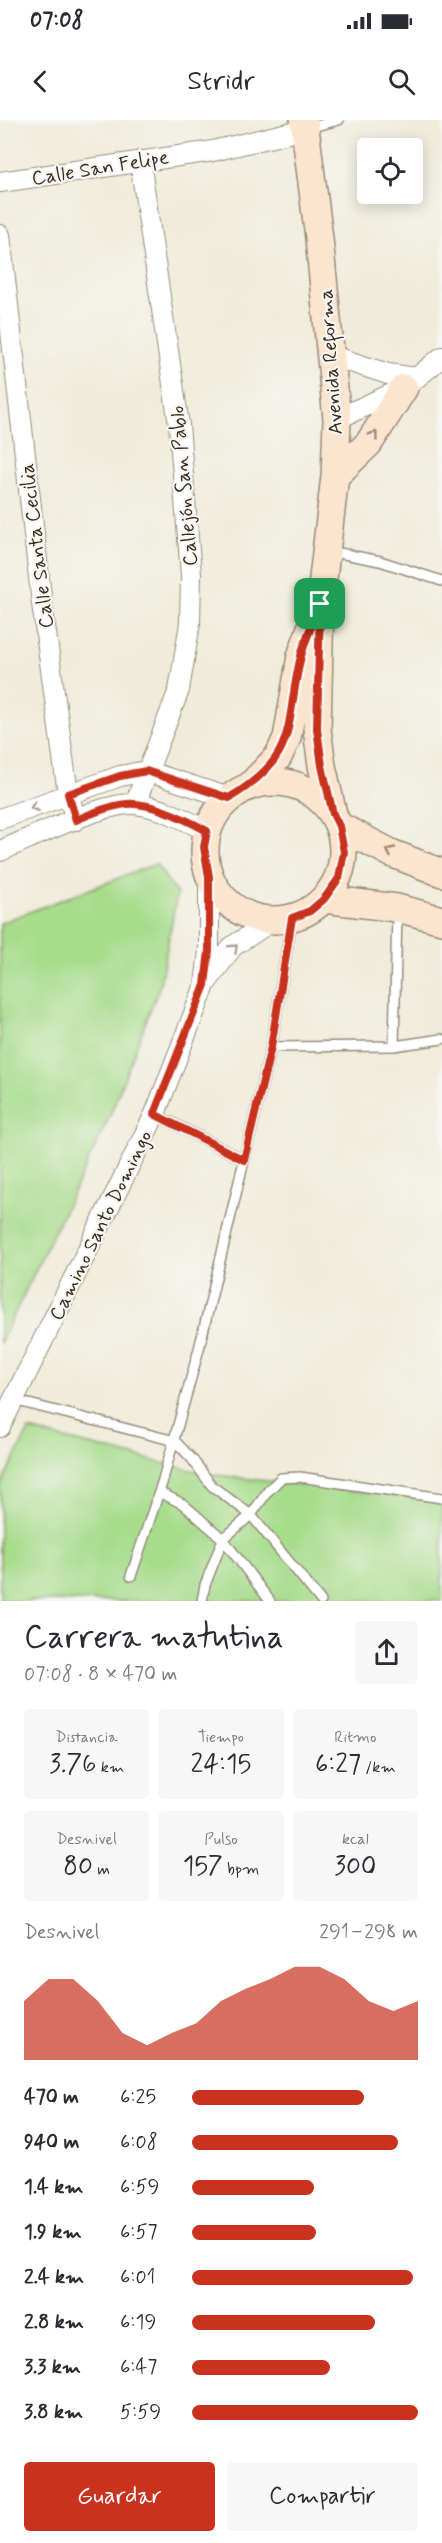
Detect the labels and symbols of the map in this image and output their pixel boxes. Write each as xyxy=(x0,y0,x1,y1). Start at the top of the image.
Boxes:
street label: Calle San Felipe xyxy=(30,144,171,193)
street label: Avenida Reforma xyxy=(313,288,352,436)
street label: Callejón San Pablo xyxy=(164,404,205,567)
one-way arrow xyxy=(367,431,378,442)
street label: Calle Santa Cecilia xyxy=(14,462,61,630)
pin xyxy=(294,578,345,629)
one-way arrow xyxy=(29,799,40,812)
one-way arrow xyxy=(385,847,396,859)
one-way arrow xyxy=(227,944,237,955)
street label: Camino Santo Domingo xyxy=(44,1126,159,1325)

